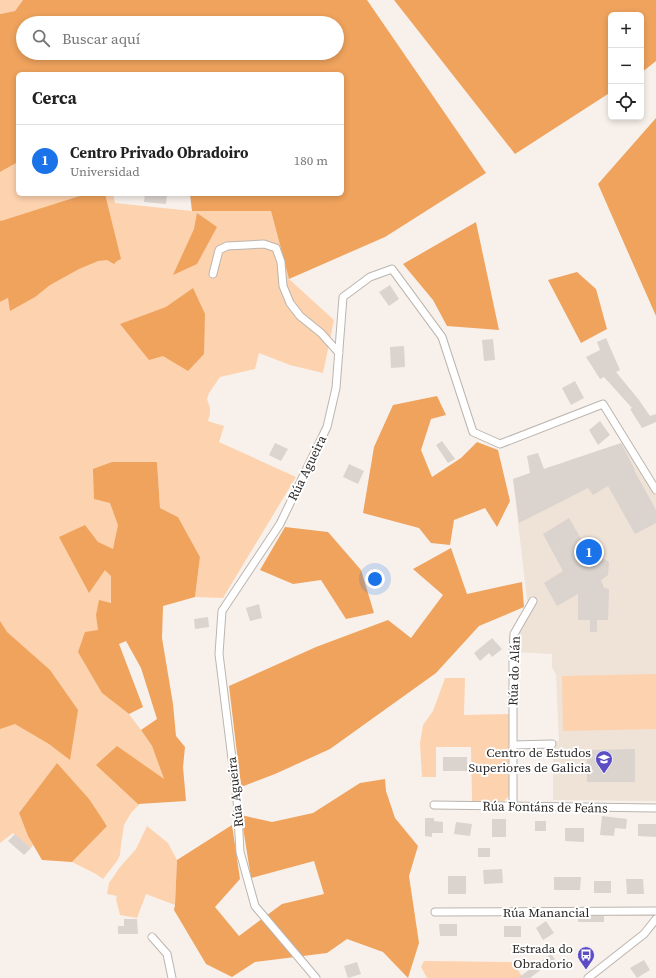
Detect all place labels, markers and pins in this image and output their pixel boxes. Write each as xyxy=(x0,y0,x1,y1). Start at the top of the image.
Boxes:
pin: 1 xyxy=(576,537,602,567)
place label: Centro de Estudos Superiores de Galicia xyxy=(469,744,591,776)
school or university icon: Centro de Estudos Superiores de Galicia xyxy=(594,749,614,774)
place label: Estrada do Obradorio xyxy=(512,940,573,972)
bus stop icon: Estrada do Obradorio xyxy=(576,945,596,970)

